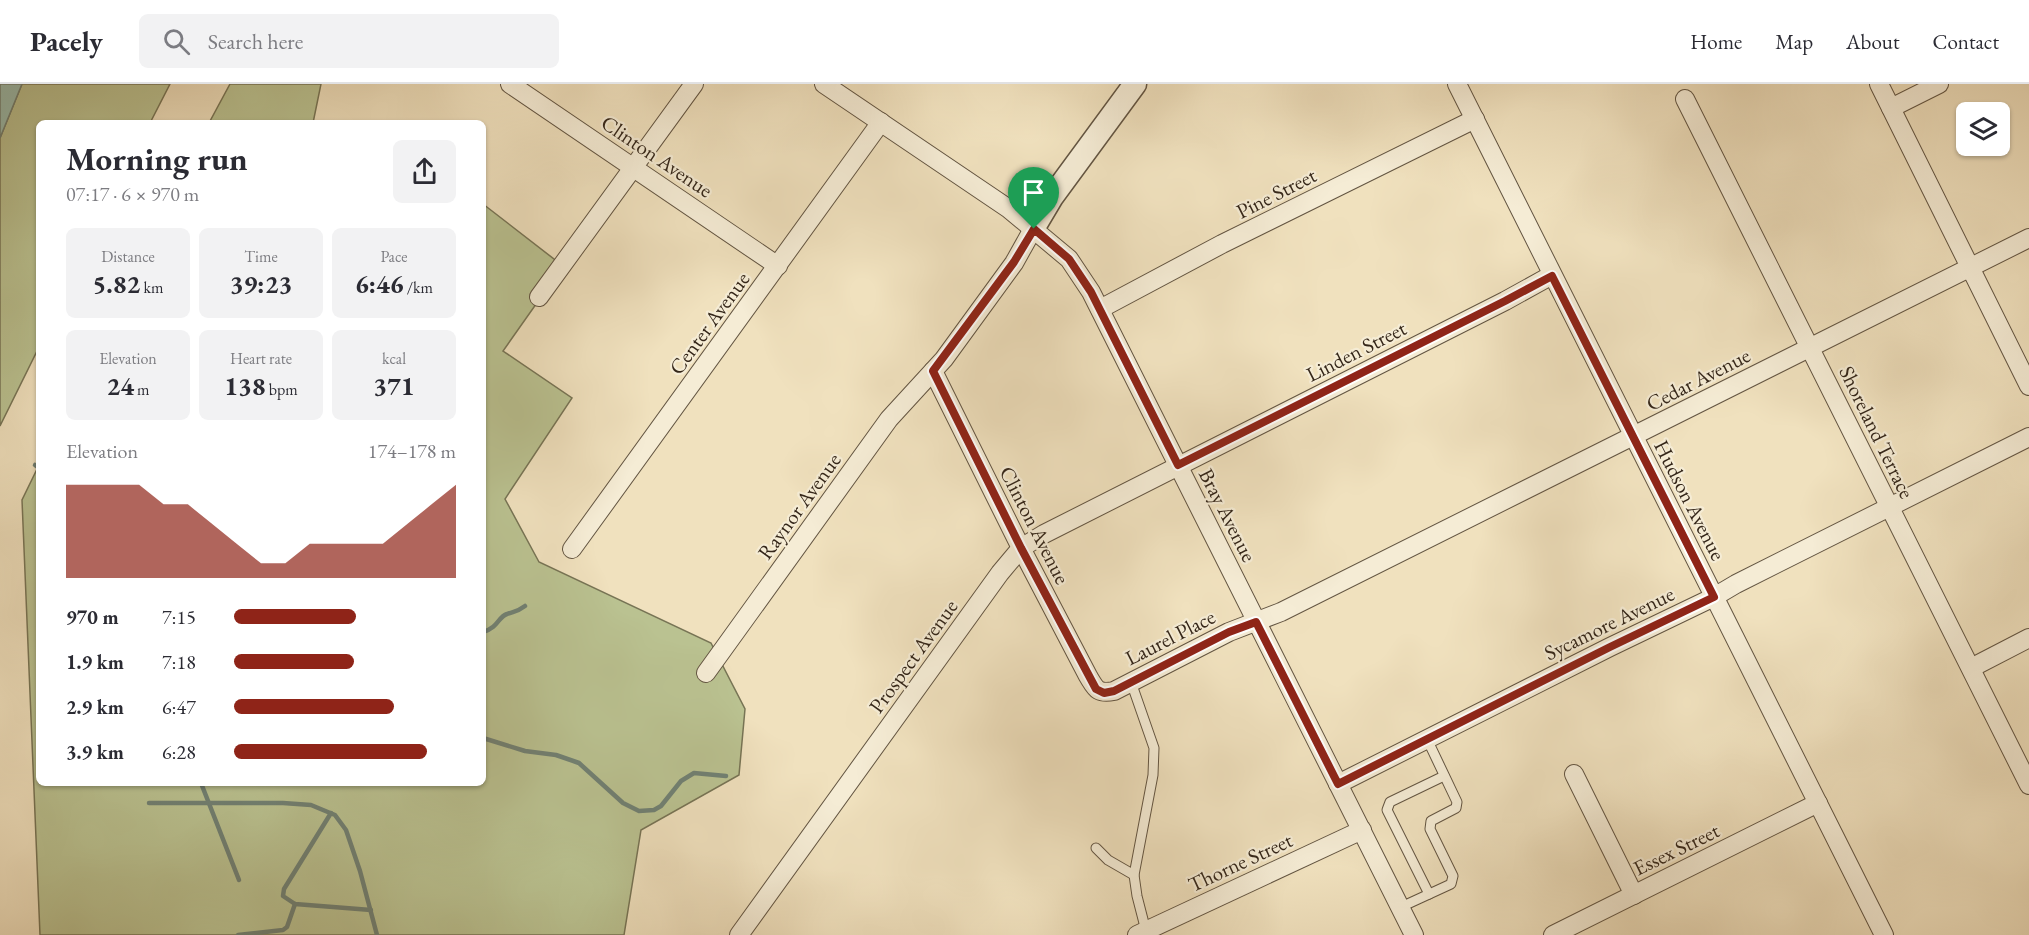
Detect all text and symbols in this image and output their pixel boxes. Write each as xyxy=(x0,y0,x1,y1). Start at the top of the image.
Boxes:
search box xyxy=(139,14,559,68)
text: Pacely xyxy=(30,23,103,59)
icon: search xyxy=(160,25,193,58)
text: Search here xyxy=(208,27,303,56)
text: Home xyxy=(1690,28,1742,55)
text: Map xyxy=(1775,28,1813,55)
text: About xyxy=(1846,28,1899,55)
text: Contact xyxy=(1932,28,1999,55)
map controls xyxy=(1956,102,2010,156)
button: layers xyxy=(1956,102,2010,156)
street label: Clinton Avenue xyxy=(596,109,718,203)
text: Morning run xyxy=(66,137,248,180)
button: share xyxy=(393,140,456,203)
street label: Pine Street xyxy=(1231,161,1321,225)
pin xyxy=(1008,167,1059,229)
icon: arrive xyxy=(1017,176,1050,209)
text: 07:17 · 6 × 970 m xyxy=(66,181,199,207)
text: Distance xyxy=(101,246,155,267)
text: Time xyxy=(244,246,278,267)
text: Pace xyxy=(381,246,407,267)
street label: Center Avenue xyxy=(663,266,755,380)
text: 5.82 xyxy=(93,267,140,301)
text: 39:23 xyxy=(230,267,292,301)
text: 6:46 xyxy=(355,267,404,301)
text: km xyxy=(140,277,163,298)
text: /km xyxy=(404,277,433,298)
street label: Linden Street xyxy=(1301,314,1411,388)
street label: Cedar Avenue xyxy=(1641,341,1755,417)
text: Elevation xyxy=(99,348,157,369)
text: Heart rate xyxy=(230,348,292,369)
text: kcal xyxy=(382,348,406,369)
street label: Shoreland Terrace xyxy=(1833,361,1921,503)
text: 24 xyxy=(106,369,134,403)
text: 138 xyxy=(224,369,266,403)
text: 371 xyxy=(373,369,415,403)
text: m xyxy=(134,379,150,400)
text: bpm xyxy=(266,379,298,400)
street label: Hudson Avenue xyxy=(1648,435,1732,565)
text: Elevation xyxy=(66,438,138,464)
text: 174–178 m xyxy=(368,438,456,464)
street label: Raynor Avenue xyxy=(751,447,847,565)
street label: Clinton Avenue xyxy=(994,462,1076,588)
street label: Bray Avenue xyxy=(1193,464,1263,566)
street label: Sycamore Avenue xyxy=(1540,580,1678,666)
street label: Prospect Avenue xyxy=(863,594,963,718)
street label: Laurel Place xyxy=(1120,603,1220,671)
text: 970 m xyxy=(66,604,119,630)
text: 7:15 xyxy=(162,604,196,630)
text: 1.9 km xyxy=(66,649,124,675)
text: 7:18 xyxy=(162,649,196,675)
text: 2.9 km xyxy=(66,694,124,720)
text: 6:47 xyxy=(162,694,196,720)
text: 3.9 km xyxy=(66,739,124,765)
text: 6:28 xyxy=(162,739,196,765)
street label: Essex Street xyxy=(1628,816,1724,881)
street label: Thorne Street xyxy=(1184,826,1297,898)

